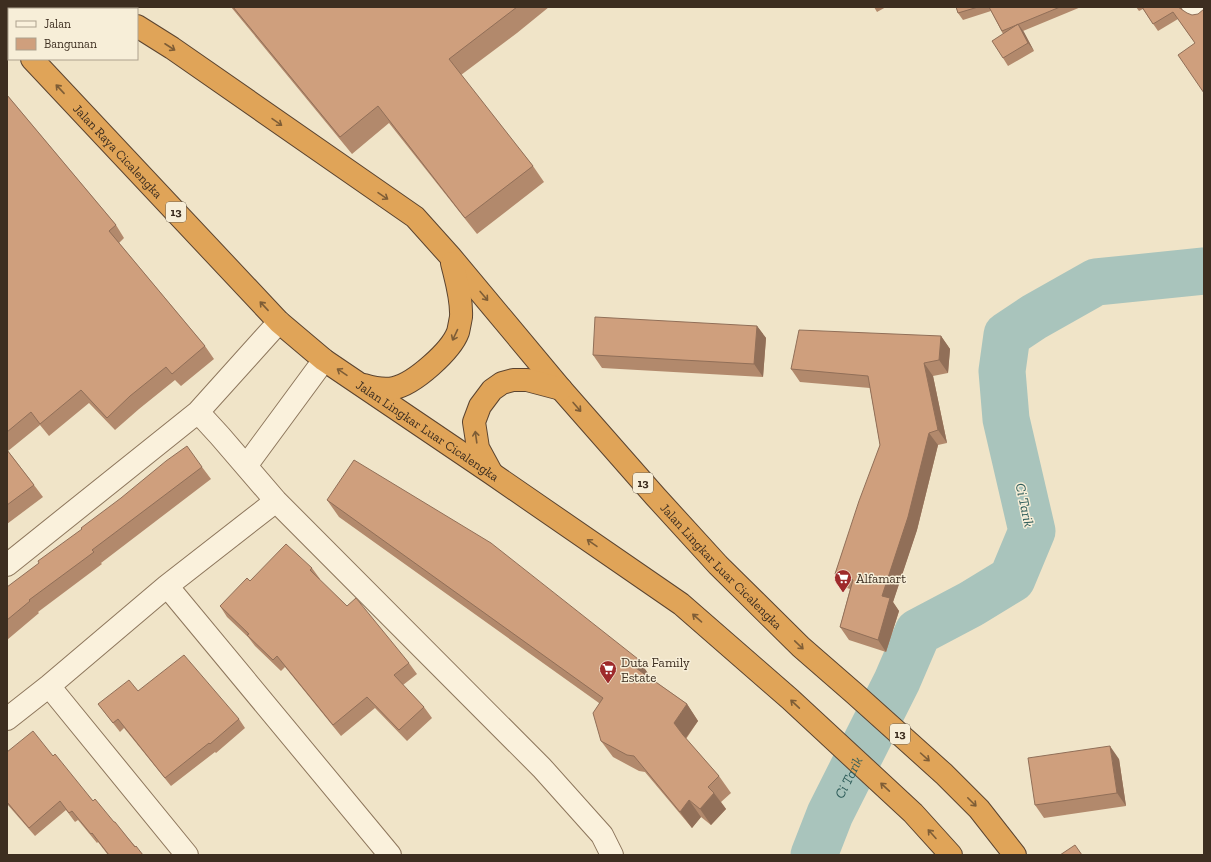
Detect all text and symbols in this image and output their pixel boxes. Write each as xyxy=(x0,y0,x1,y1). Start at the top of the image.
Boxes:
legend xyxy=(8,8,138,60)
text: Jalan xyxy=(44,17,71,31)
text: Bangunan xyxy=(44,37,97,51)
one-way arrow xyxy=(164,43,175,51)
one-way arrow xyxy=(56,84,65,94)
street label: Jalan Raya Cicalengka xyxy=(70,101,166,202)
one-way arrow xyxy=(271,118,282,126)
one-way arrow xyxy=(378,192,389,200)
road number: 13 xyxy=(166,202,186,222)
one-way arrow xyxy=(479,291,488,302)
one-way arrow xyxy=(260,301,269,311)
one-way arrow xyxy=(451,328,458,340)
one-way arrow xyxy=(337,368,348,376)
street label: Jalan Lingkar Luar Cicalengka xyxy=(353,377,502,485)
one-way arrow xyxy=(572,401,581,412)
one-way arrow xyxy=(472,431,480,444)
road number: 13 xyxy=(633,473,653,493)
water label: Ci Tarik xyxy=(1012,482,1037,529)
street label: Jalan Lingkar Luar Cicalengka xyxy=(657,500,786,633)
one-way arrow xyxy=(587,539,598,547)
supermarket icon: Alfamart xyxy=(833,568,853,593)
place label: Alfamart xyxy=(856,571,906,586)
one-way arrow xyxy=(692,614,703,623)
one-way arrow xyxy=(793,640,803,649)
place label: Duta Family Estate xyxy=(621,655,690,685)
supermarket icon: Duta Family Estate xyxy=(598,659,618,684)
one-way arrow xyxy=(790,699,800,709)
road number: 13 xyxy=(890,724,910,744)
one-way arrow xyxy=(920,752,930,761)
water label: Ci Tarik xyxy=(831,754,867,801)
one-way arrow xyxy=(880,782,890,791)
one-way arrow xyxy=(967,797,977,807)
one-way arrow xyxy=(928,829,937,839)

